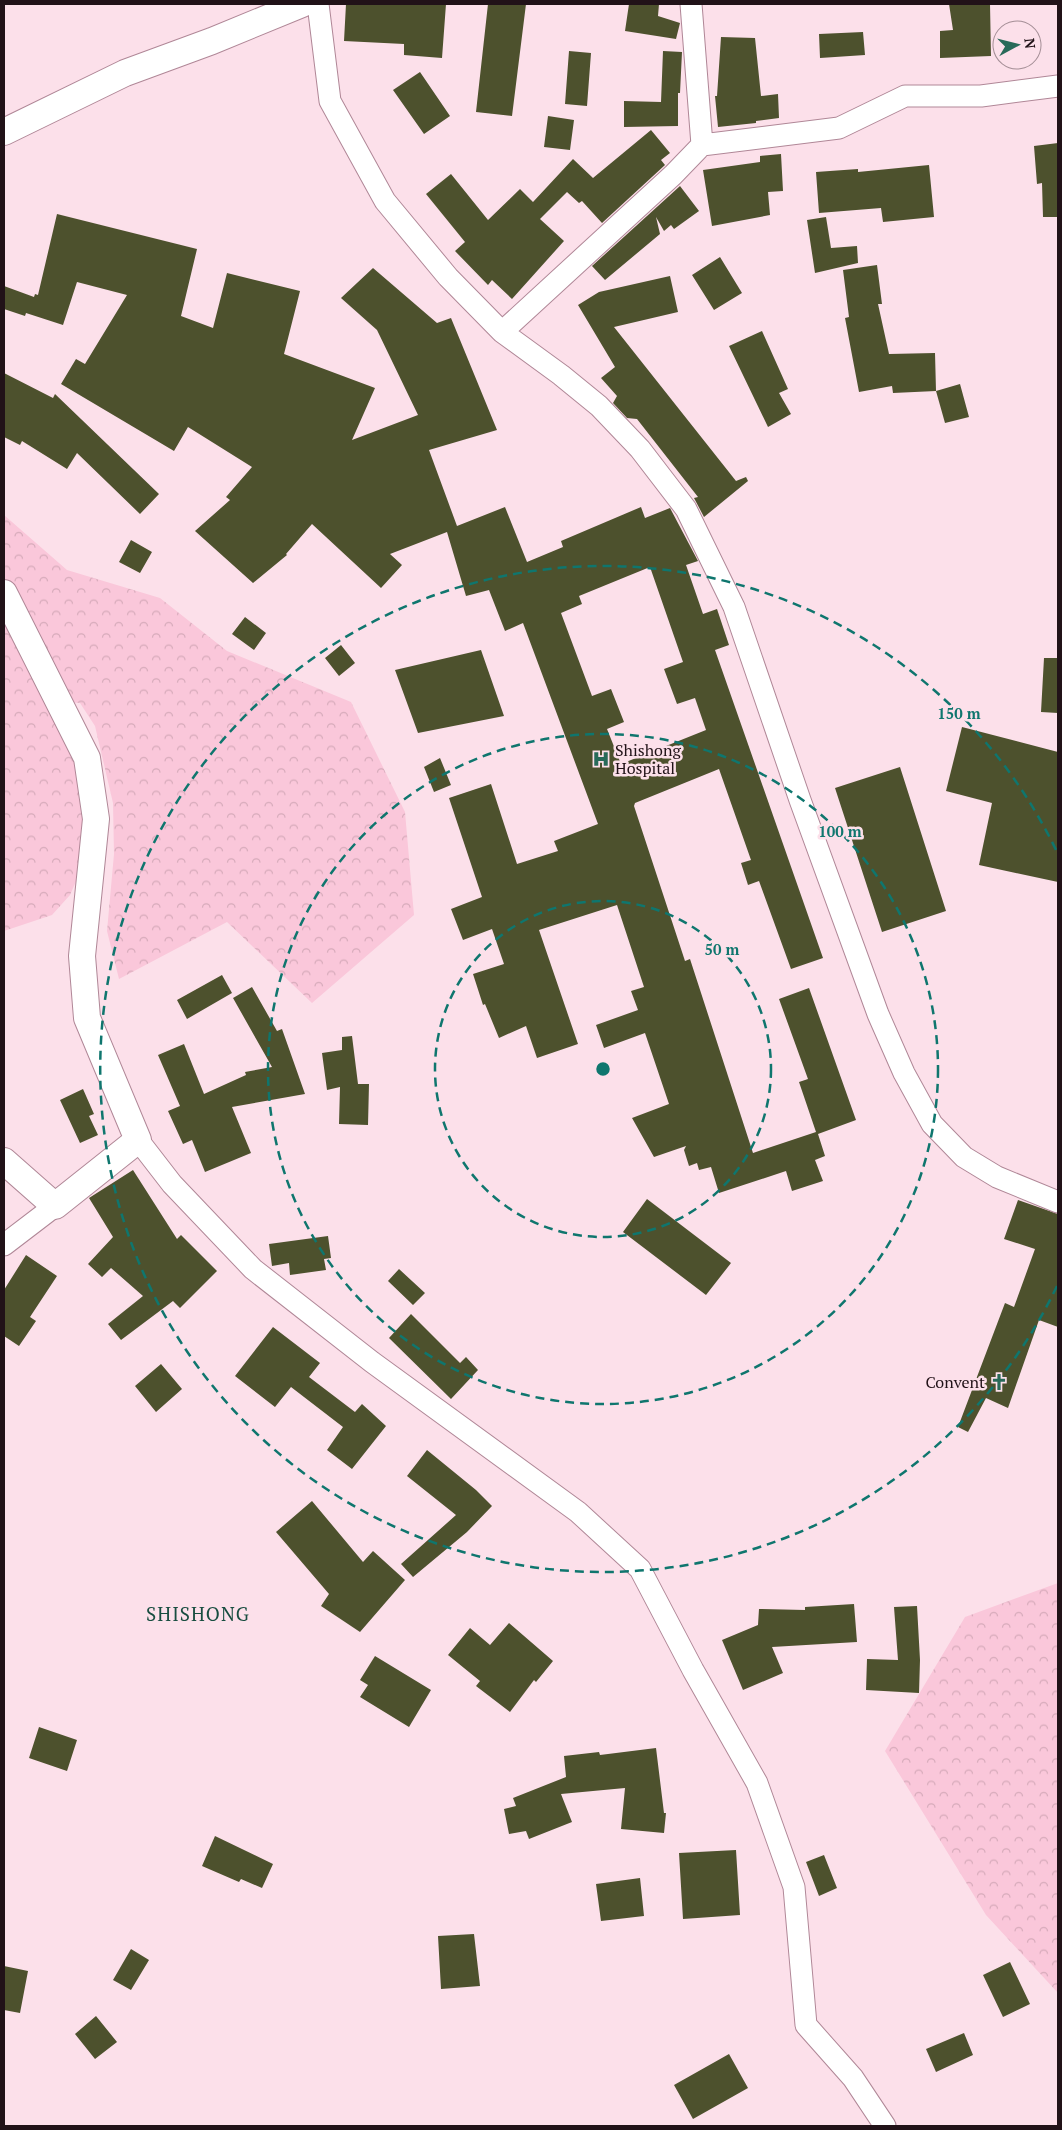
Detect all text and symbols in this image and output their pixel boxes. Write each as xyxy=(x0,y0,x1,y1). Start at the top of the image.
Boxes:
north arrow xyxy=(992,20,1042,70)
text: N xyxy=(1020,37,1041,50)
text: 150 m xyxy=(937,703,981,723)
place label: Shishong Hospital xyxy=(615,739,681,779)
hospital icon: Shishong Hospital xyxy=(591,749,611,769)
text: 100 m xyxy=(818,821,862,841)
text: 50 m xyxy=(705,939,740,959)
centre of rings xyxy=(594,1060,612,1078)
place label: Convent xyxy=(925,1371,985,1393)
church icon: Convent xyxy=(989,1372,1009,1392)
district label: SHISHONG xyxy=(146,1601,250,1626)

